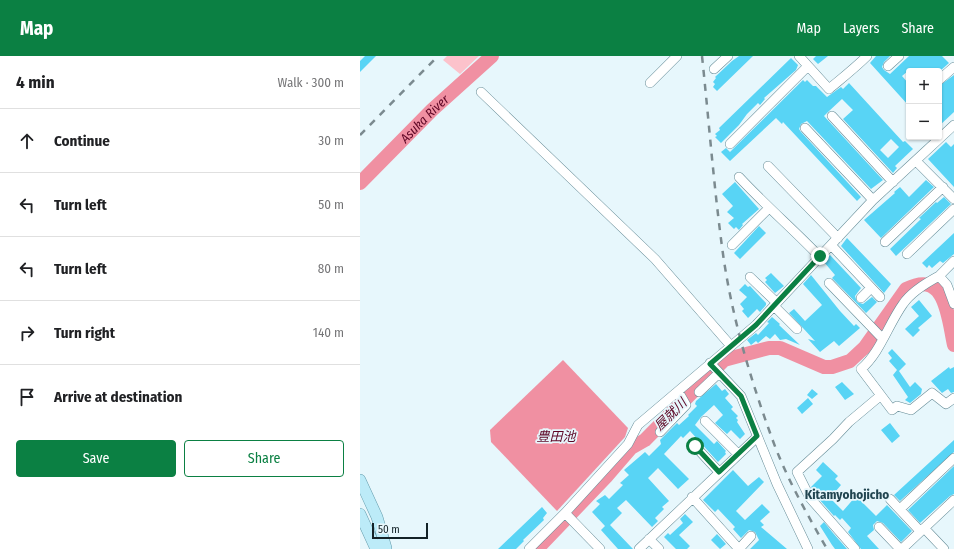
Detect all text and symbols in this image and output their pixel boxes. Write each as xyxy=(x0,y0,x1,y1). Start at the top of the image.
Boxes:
text: Map xyxy=(20,17,53,40)
text: Map xyxy=(797,20,821,37)
text: Layers xyxy=(843,20,879,37)
text: Share xyxy=(901,20,934,37)
map controls xyxy=(906,68,942,140)
button: + xyxy=(906,68,942,104)
text: 4 min xyxy=(16,72,55,93)
text: Walk · 300 m xyxy=(278,75,344,90)
water label: Asuka River xyxy=(396,91,452,147)
button: − xyxy=(906,104,942,140)
icon: ahead xyxy=(16,130,38,152)
text: Continue xyxy=(54,132,110,150)
text: 30 m xyxy=(318,133,344,148)
icon: left xyxy=(16,194,38,216)
text: Turn left xyxy=(54,196,107,214)
text: 50 m xyxy=(318,197,344,212)
route end xyxy=(811,247,829,265)
icon: left xyxy=(16,258,38,280)
text: Turn left xyxy=(54,260,107,278)
text: 80 m xyxy=(318,261,344,276)
icon: right xyxy=(16,322,38,344)
text: Turn right xyxy=(54,324,115,342)
text: 140 m xyxy=(313,325,344,340)
icon: arrive xyxy=(16,386,38,408)
text: Arrive at destination xyxy=(54,388,182,406)
water label: 屋就川 xyxy=(651,394,691,433)
water label: 豊田池 xyxy=(536,429,577,444)
route start xyxy=(686,437,704,455)
button: Save xyxy=(16,440,176,477)
button: Share xyxy=(184,440,344,477)
district label: Kitamyohojicho xyxy=(805,487,889,502)
scale bar xyxy=(372,521,428,540)
text: 50 m xyxy=(378,523,400,536)

